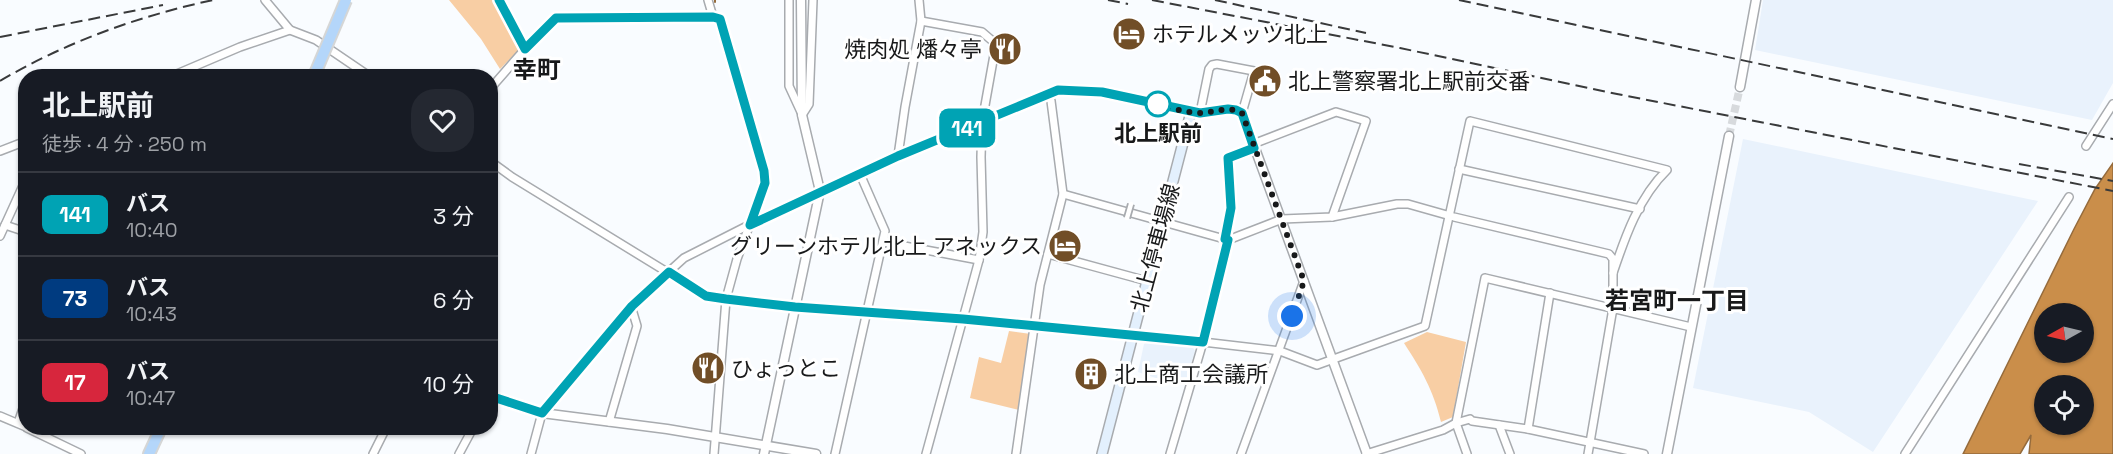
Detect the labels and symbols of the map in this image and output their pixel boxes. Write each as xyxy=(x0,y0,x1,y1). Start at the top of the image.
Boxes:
hotel icon: ホテルメッツ北上 xyxy=(1111,16,1147,52)
place label: ホテルメッツ北上 xyxy=(1152,20,1328,48)
restaurant icon: 焼肉処 燔々亭 xyxy=(987,31,1023,67)
place label: 焼肉処 燔々亭 xyxy=(844,35,982,63)
district label: 幸町 xyxy=(513,54,561,85)
public building icon: 北上警察署北上駅前交番 xyxy=(1247,63,1283,99)
place label: 北上警察署北上駅前交番 xyxy=(1288,67,1530,95)
marker: 北上駅前 xyxy=(1145,91,1171,117)
line badge: 141 xyxy=(932,108,1002,148)
place label: 北上駅前 xyxy=(1114,119,1202,147)
street label: 北上停車場線 xyxy=(1124,181,1186,315)
hotel icon: グリーンホテル北上 アネックス xyxy=(1047,228,1083,264)
place label: グリーンホテル北上 アネックス xyxy=(730,232,1042,260)
district label: 若宮町一丁目 xyxy=(1605,285,1749,316)
your location xyxy=(1277,301,1307,331)
north arrow xyxy=(2034,303,2094,363)
restaurant icon: ひょっとこ xyxy=(690,350,726,386)
place label: ひょっとこ xyxy=(731,354,841,382)
building icon: 北上商工会議所 xyxy=(1073,356,1109,392)
place label: 北上商工会議所 xyxy=(1114,360,1268,388)

